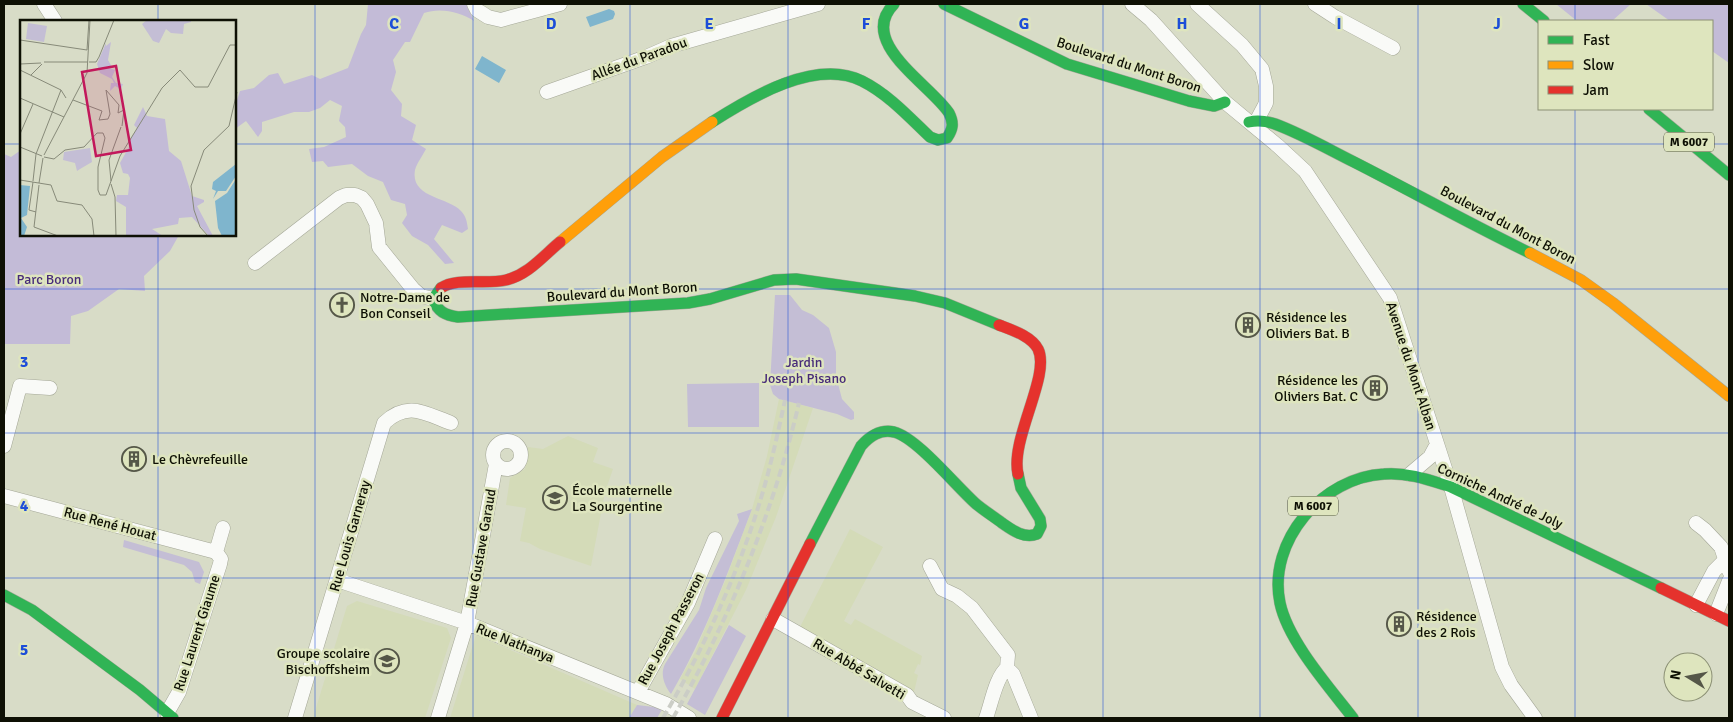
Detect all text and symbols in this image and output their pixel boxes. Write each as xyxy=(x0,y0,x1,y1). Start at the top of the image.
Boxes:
text: C xyxy=(389,14,399,34)
text: D xyxy=(546,14,557,34)
text: E xyxy=(704,14,714,34)
text: F xyxy=(862,14,871,34)
text: G xyxy=(1019,14,1029,34)
text: H xyxy=(1177,14,1187,34)
text: I xyxy=(1336,14,1342,34)
text: J xyxy=(1493,14,1501,34)
inset map xyxy=(20,20,236,236)
legend xyxy=(1538,20,1713,110)
text: Fast xyxy=(1583,31,1610,49)
street label: Allée du Paradou xyxy=(589,34,689,84)
street label: Boulevard du Mont Boron xyxy=(1055,34,1203,96)
text: Slow xyxy=(1583,56,1614,74)
text: Jam xyxy=(1583,81,1609,99)
road number: M 6007 xyxy=(1664,132,1714,152)
street label: Boulevard du Mont Boron xyxy=(1437,182,1579,268)
park label: Parc Boron xyxy=(17,271,81,288)
street label: Boulevard du Mont Boron xyxy=(546,278,698,306)
place label: Notre-Dame de Bon Conseil xyxy=(360,289,450,322)
church icon: Notre-Dame de Bon Conseil xyxy=(329,292,355,318)
street label: Avenue du Mont Alban xyxy=(1382,300,1440,432)
place label: Résidence les Oliviers Bat. B xyxy=(1266,309,1350,342)
building icon: Résidence les Oliviers Bat. B xyxy=(1235,312,1261,338)
text: 3 xyxy=(20,352,28,372)
park label: Jardin Joseph Pisano xyxy=(762,354,846,387)
place label: Résidence les Oliviers Bat. C xyxy=(1274,372,1358,405)
building icon: Résidence les Oliviers Bat. C xyxy=(1362,375,1388,401)
building icon: Le Chèvrefeuille xyxy=(121,446,147,472)
place label: Le Chèvrefeuille xyxy=(152,451,248,468)
street label: Corniche André de Joly xyxy=(1434,459,1566,533)
street label: Rue Louis Garneray xyxy=(326,478,374,594)
place label: École maternelle La Sourgentine xyxy=(572,482,672,515)
school or university icon: École maternelle La Sourgentine xyxy=(542,485,568,511)
street label: Rue Gustave Garaud xyxy=(462,487,500,609)
text: 4 xyxy=(20,496,29,516)
road number: M 6007 xyxy=(1288,496,1338,516)
street label: Rue René Houat xyxy=(62,503,158,545)
street label: Rue Joseph Passeron xyxy=(634,570,708,688)
street label: Rue Laurent Giaume xyxy=(170,573,224,693)
place label: Résidence des 2 Rois xyxy=(1416,608,1477,641)
building icon: Résidence des 2 Rois xyxy=(1386,611,1412,637)
street label: Rue Nathanya xyxy=(473,620,557,666)
street label: Rue Abbé Salvetti xyxy=(810,635,908,703)
text: 5 xyxy=(20,640,28,660)
place label: Groupe scolaire Bischoffsheim xyxy=(277,645,370,678)
school or university icon: Groupe scolaire Bischoffsheim xyxy=(374,648,400,674)
north arrow xyxy=(1663,652,1713,702)
text: N xyxy=(1666,669,1685,681)

